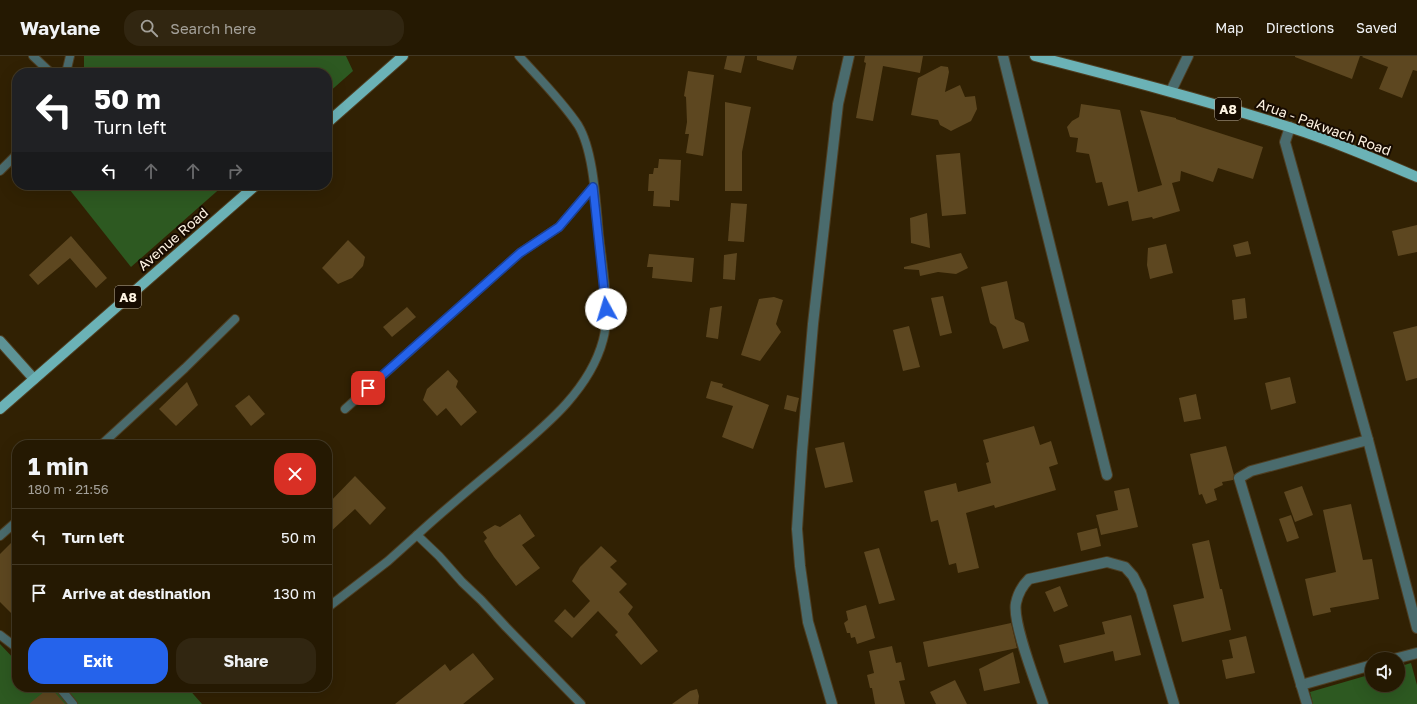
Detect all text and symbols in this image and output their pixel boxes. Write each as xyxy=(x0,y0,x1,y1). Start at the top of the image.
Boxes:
search box xyxy=(124,10,404,46)
text: Waylane xyxy=(20,16,100,39)
icon: search xyxy=(138,17,160,39)
text: Search here xyxy=(170,19,256,37)
text: Map xyxy=(1215,19,1244,36)
text: Directions xyxy=(1266,19,1334,36)
text: Saved xyxy=(1356,19,1397,36)
text: 50 m xyxy=(94,82,161,115)
icon: left xyxy=(28,84,80,136)
street label: Arua - Pakwach Road xyxy=(1255,94,1394,159)
road number: A8 xyxy=(1215,98,1241,120)
text: Turn left xyxy=(94,116,167,138)
icon: left xyxy=(98,160,120,182)
icon: ahead xyxy=(140,160,162,182)
icon: ahead xyxy=(182,160,204,182)
icon: right xyxy=(224,160,246,182)
street label: Avenue Road xyxy=(134,204,211,274)
road number: A8 xyxy=(115,286,141,308)
position arrow xyxy=(585,288,627,330)
pin xyxy=(351,371,385,405)
icon: arrive xyxy=(357,377,379,399)
text: 1 min xyxy=(28,451,88,480)
button: close xyxy=(274,453,316,495)
text: 180 m · 21:56 xyxy=(28,481,109,497)
icon: left xyxy=(28,526,50,548)
text: Turn left xyxy=(62,528,124,546)
text: 50 m xyxy=(281,528,316,546)
icon: arrive xyxy=(28,582,50,604)
text: Arrive at destination xyxy=(62,584,211,602)
text: 130 m xyxy=(274,584,316,602)
button: Exit xyxy=(28,638,168,684)
button: Share xyxy=(176,638,316,684)
map controls xyxy=(1365,652,1405,692)
button: sound xyxy=(1365,652,1405,692)

